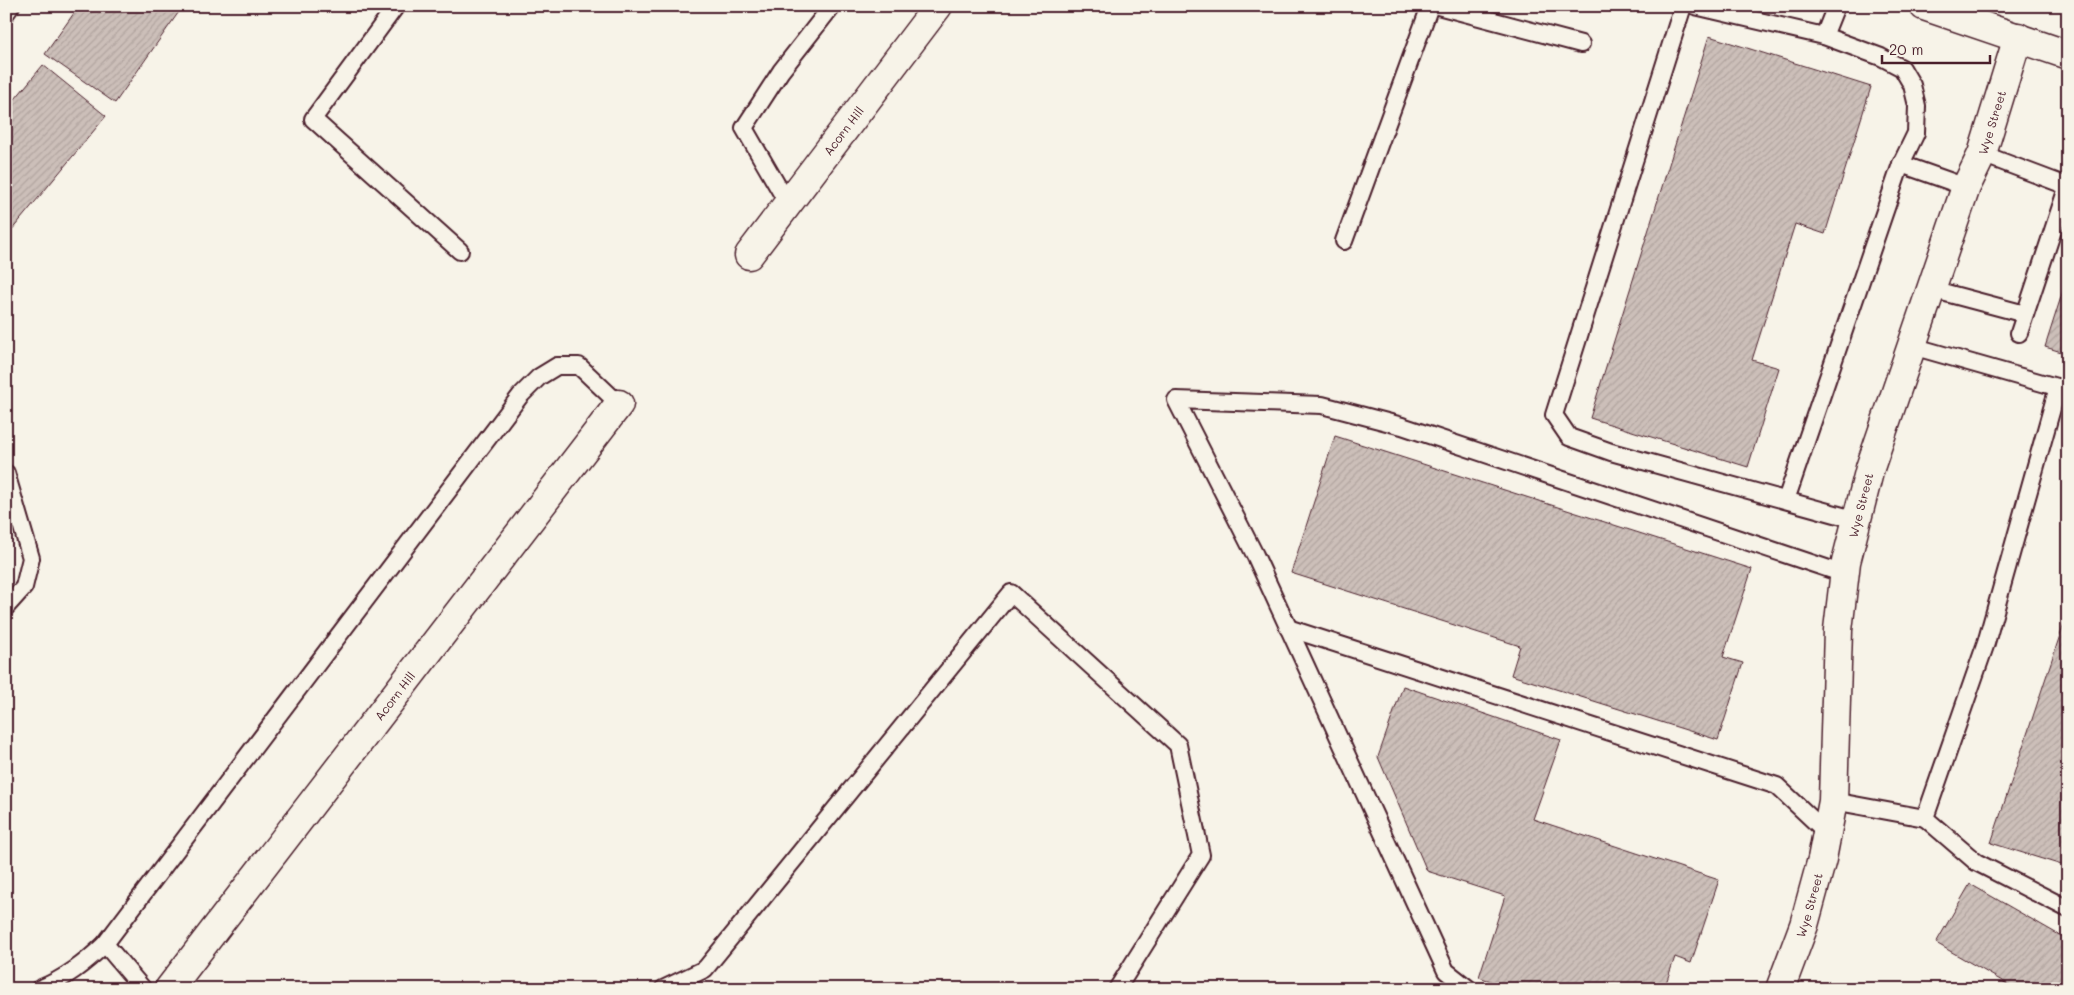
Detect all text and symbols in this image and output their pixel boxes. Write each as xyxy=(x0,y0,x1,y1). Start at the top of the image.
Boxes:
scale bar xyxy=(1882,32,1989,64)
text: 20 m xyxy=(1889,39,1923,59)
street label: Wye Street xyxy=(1974,88,2009,156)
street label: Acorn Hill xyxy=(820,103,867,158)
street label: Wye Street xyxy=(1845,471,1876,539)
street label: Acorn Hill xyxy=(371,668,418,723)
street label: Wye Street xyxy=(1792,871,1826,940)

